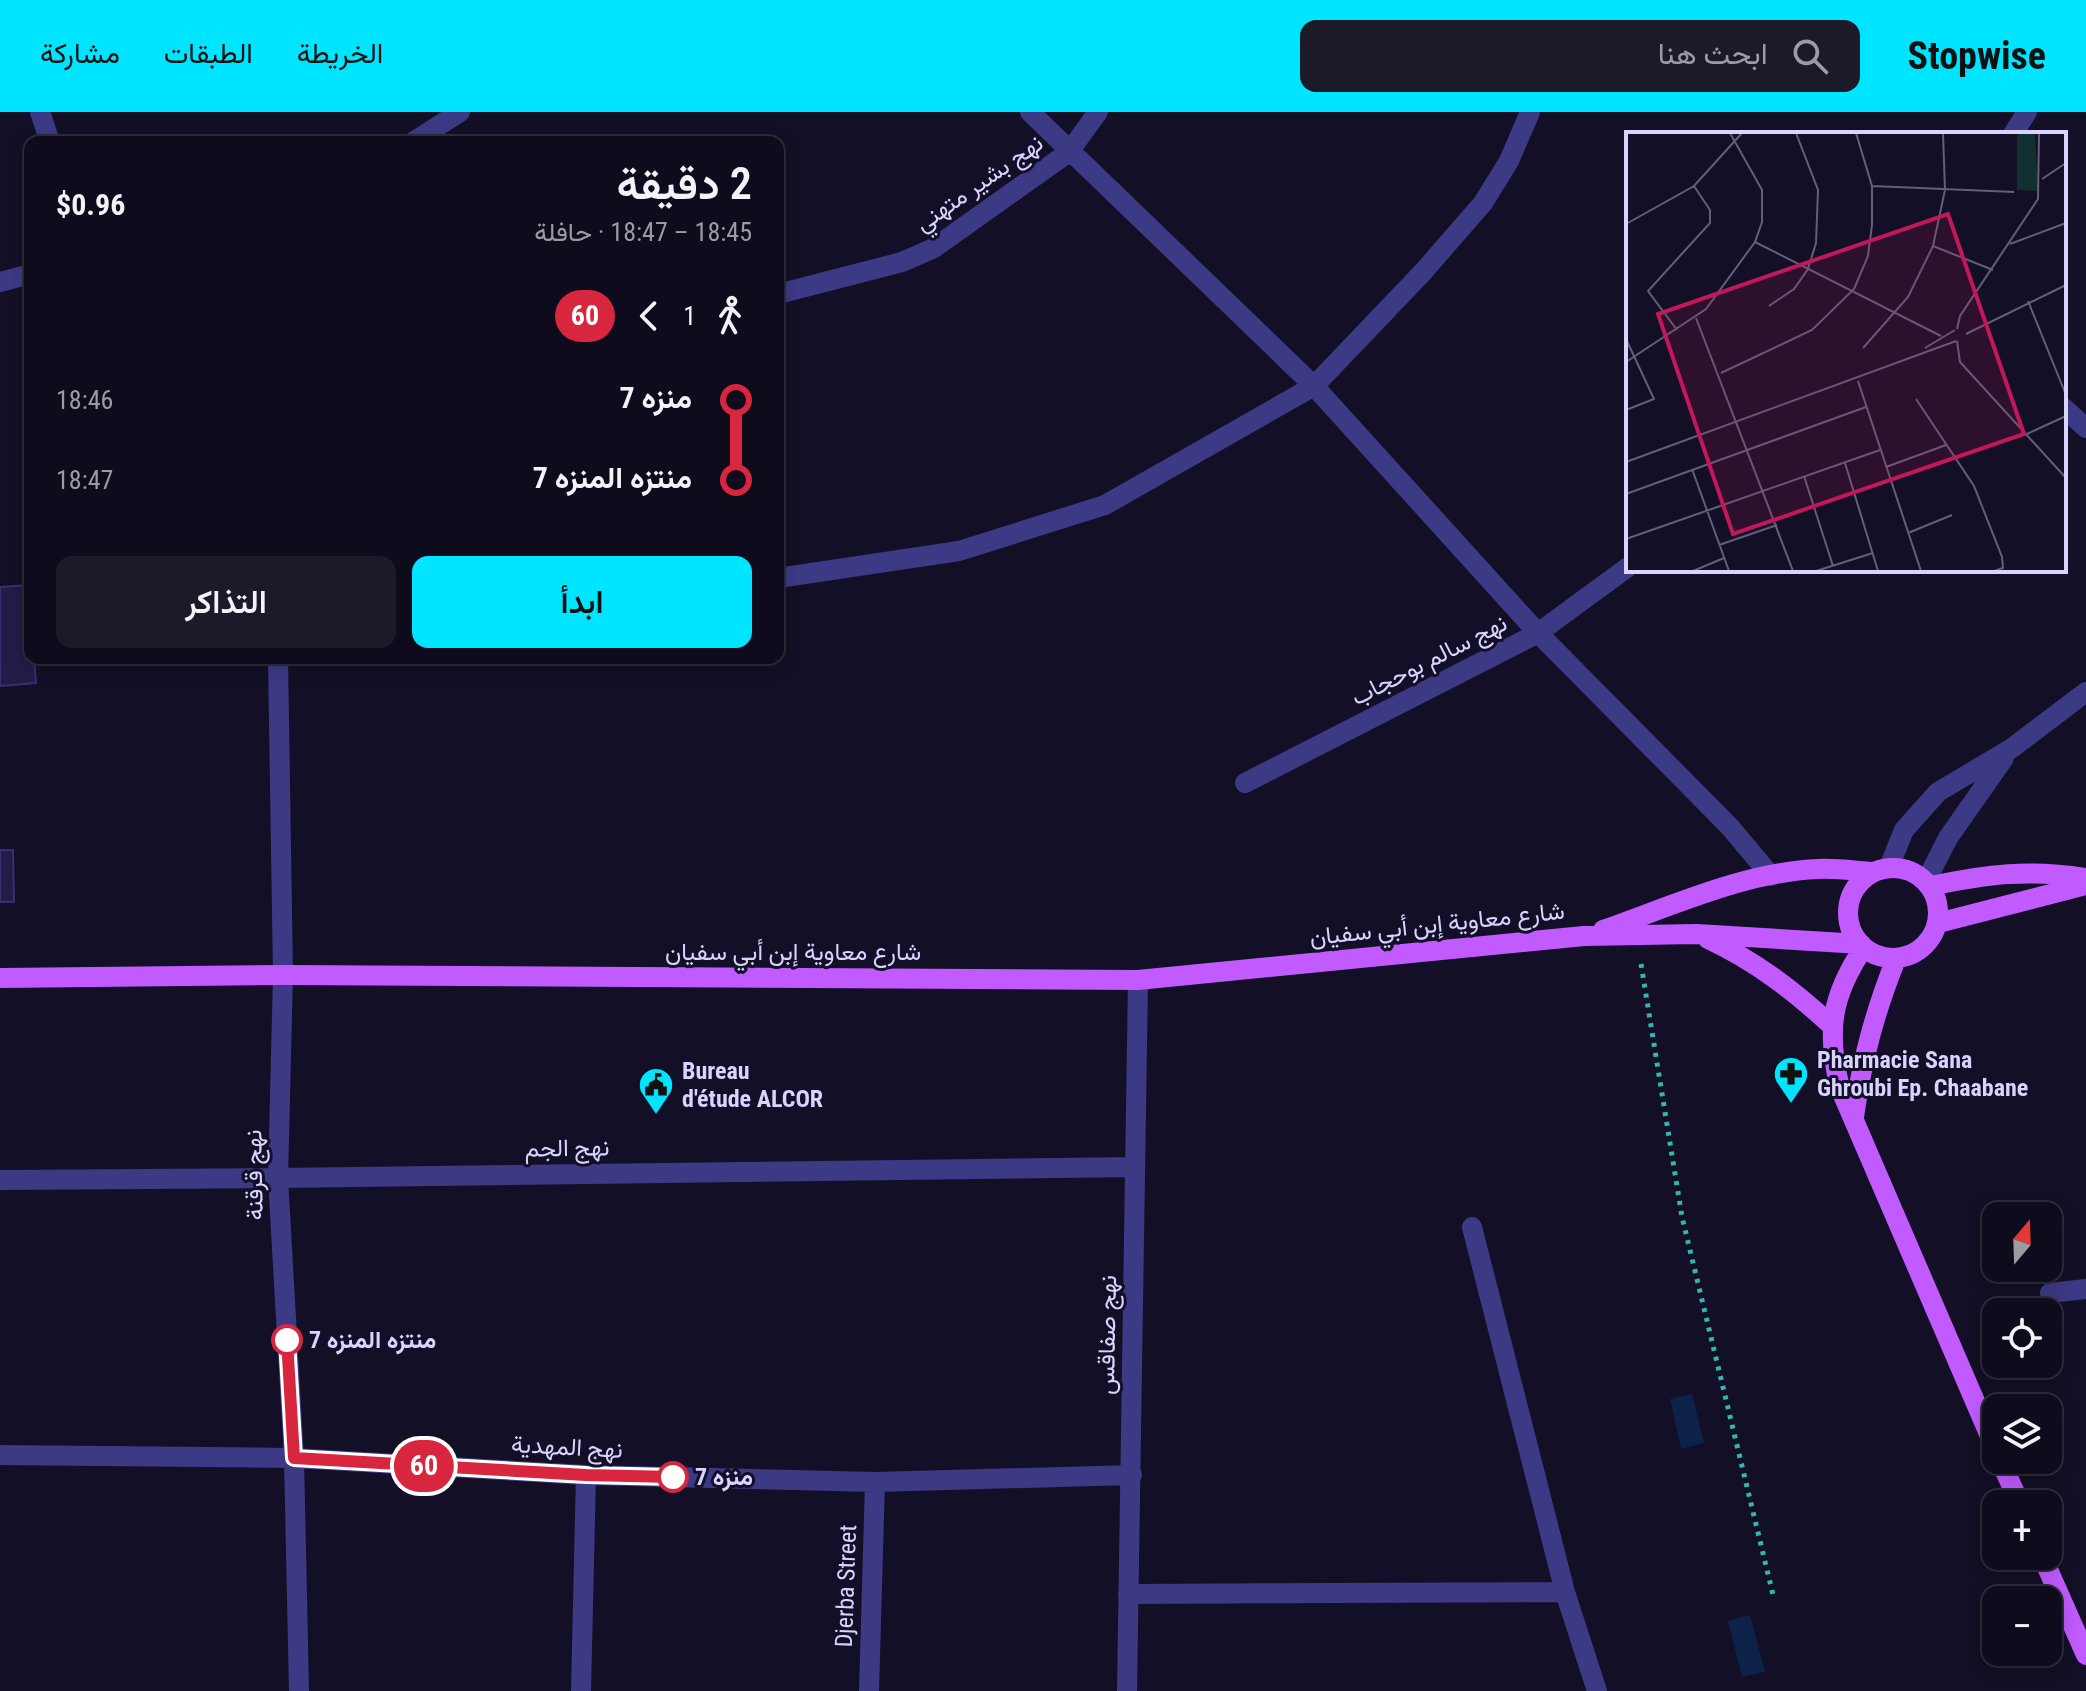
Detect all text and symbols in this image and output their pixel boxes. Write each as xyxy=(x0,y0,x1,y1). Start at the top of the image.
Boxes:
search box xyxy=(1300,20,1860,92)
icon: search xyxy=(1788,34,1832,78)
text: Stopwise xyxy=(1908,34,2046,78)
text: ابحث هنا xyxy=(1658,36,1768,71)
text: مشاركة xyxy=(40,37,120,70)
text: الطبقات xyxy=(164,37,253,70)
text: الخريطة xyxy=(297,37,383,70)
street label: نهج بشير متهني xyxy=(910,129,1051,241)
inset map xyxy=(1626,132,2066,572)
text: 2 دقيقة xyxy=(616,158,752,210)
text: $0.96 xyxy=(56,187,125,222)
text: 18:45 – 18:47 · حافلة xyxy=(534,217,752,247)
icon: back xyxy=(627,294,671,338)
icon: walk xyxy=(708,294,752,338)
text: 60 xyxy=(571,299,599,332)
text: 1 xyxy=(683,301,696,331)
text: منزه 7 xyxy=(619,380,692,415)
text: 18:46 xyxy=(56,385,113,415)
text: منتزه المنزه 7 xyxy=(533,460,692,495)
text: 18:47 xyxy=(56,465,113,495)
button: التذاكر xyxy=(56,556,396,648)
button: ابدأ xyxy=(412,556,752,648)
street label: نهج سالم بوحجاب xyxy=(1346,609,1513,714)
street label: شارع معاوية إبن أبي سفيان xyxy=(1308,897,1566,956)
street label: شارع معاوية إبن أبي سفيان xyxy=(665,938,921,971)
place label: Pharmacie Sana Ghroubi Ep. Chaabane xyxy=(1817,1046,2028,1102)
pharmacy icon: Pharmacie Sana Ghroubi Ep. Chaabane xyxy=(1772,1055,1810,1105)
place label: Bureau d'étude ALCOR xyxy=(682,1057,823,1113)
public building icon: Bureau d'étude ALCOR xyxy=(637,1066,675,1116)
street label: نهج قرقنة xyxy=(239,1129,272,1221)
street label: نهج الجم xyxy=(524,1133,610,1166)
north arrow xyxy=(1982,1202,2062,1282)
map controls xyxy=(1982,1202,2062,1666)
street label: نهج صفاقس xyxy=(1092,1275,1125,1395)
button: locate xyxy=(1982,1298,2062,1378)
marker: منتزه المنزه 7 xyxy=(272,1325,302,1355)
place label: منتزه المنزه 7 xyxy=(309,1326,436,1355)
button: layers xyxy=(1982,1394,2062,1474)
street label: نهج المهدية xyxy=(510,1430,624,1467)
line badge: 60 xyxy=(388,1440,460,1492)
text: 60 xyxy=(410,1449,438,1482)
marker: منزه 7 xyxy=(658,1462,688,1492)
place label: منزه 7 xyxy=(695,1463,753,1492)
button: + xyxy=(1982,1490,2062,1570)
street label: Djerba Street xyxy=(830,1524,862,1648)
button: − xyxy=(1982,1586,2062,1666)

